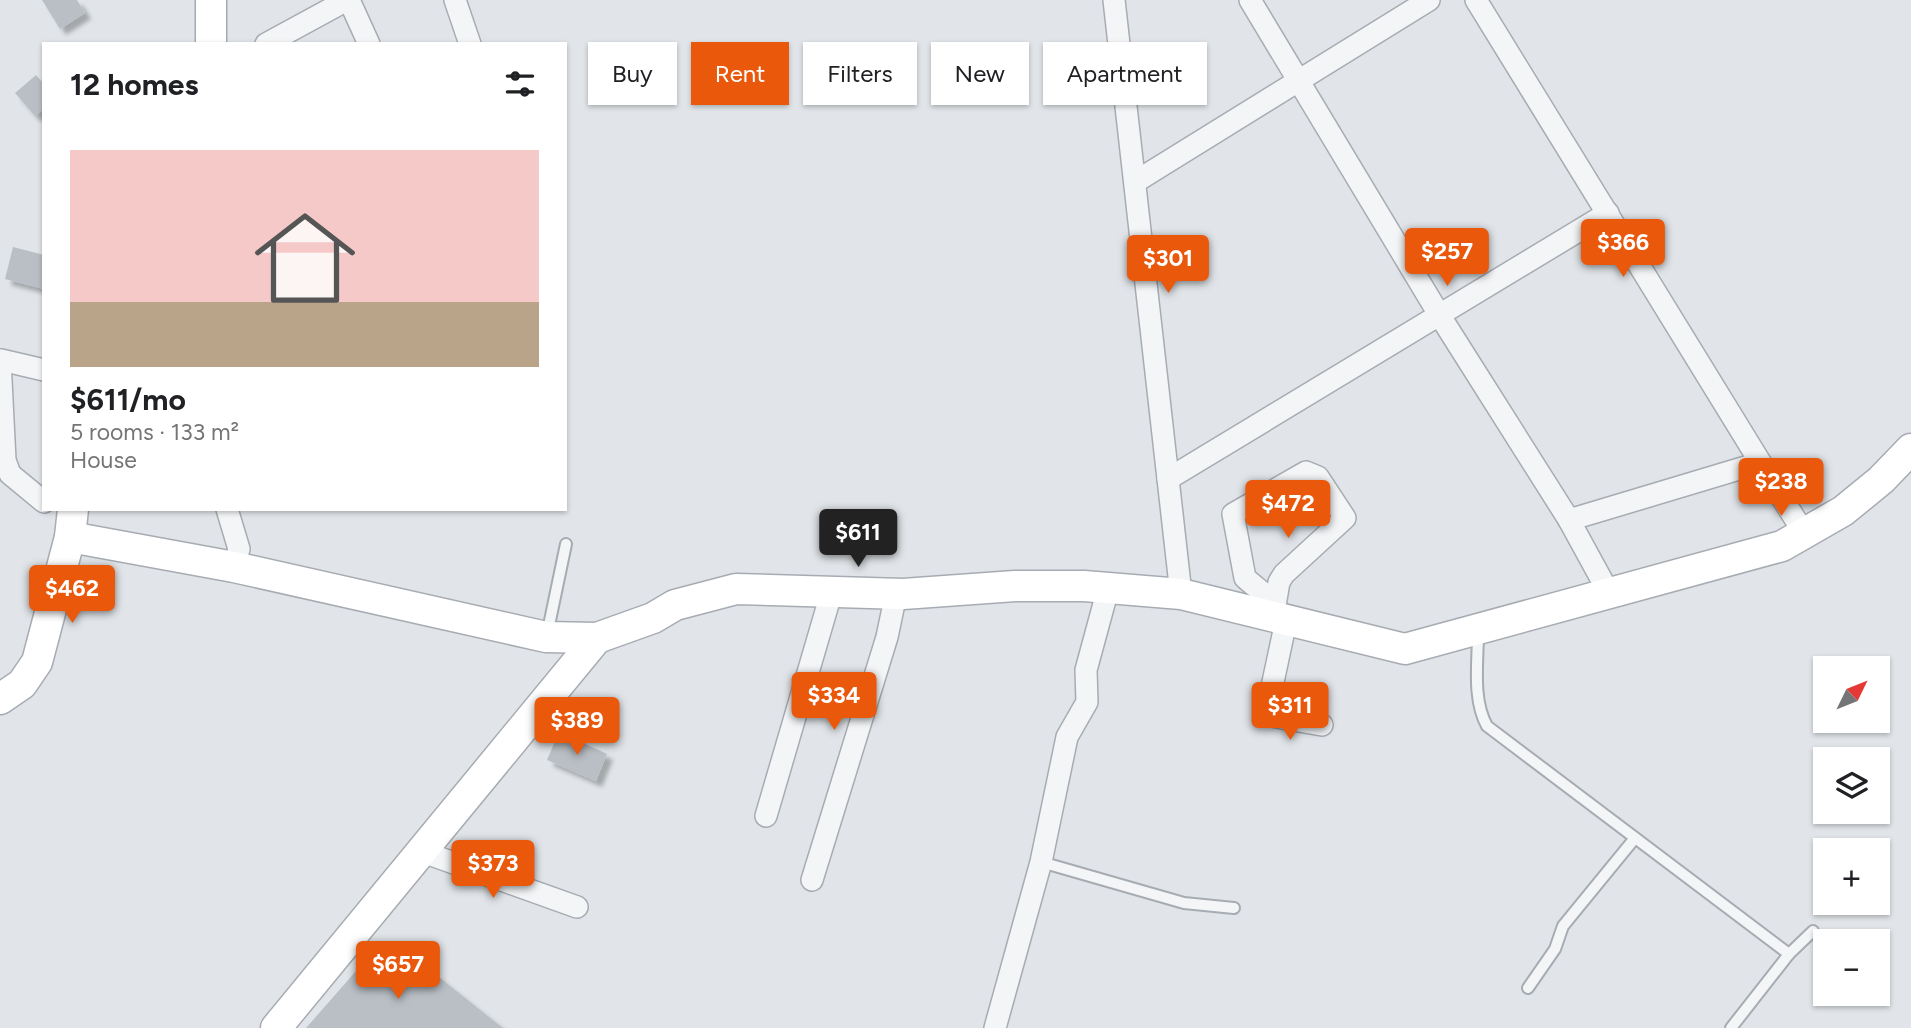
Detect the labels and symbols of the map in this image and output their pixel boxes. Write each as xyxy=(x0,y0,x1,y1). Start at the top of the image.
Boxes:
pin: $366 xyxy=(1582,219,1664,279)
pin: $257 xyxy=(1406,229,1488,288)
pin: $301 xyxy=(1127,236,1209,295)
pin: $238 xyxy=(1740,458,1822,518)
pin: $472 xyxy=(1247,480,1329,540)
pin: $611 xyxy=(817,510,899,569)
pin: $462 xyxy=(31,566,113,625)
north arrow xyxy=(1813,656,1890,733)
pin: $334 xyxy=(793,672,875,732)
pin: $311 xyxy=(1249,682,1331,742)
pin: $389 xyxy=(536,698,618,757)
pin: $373 xyxy=(452,841,534,900)
pin: $657 xyxy=(357,942,439,1001)

